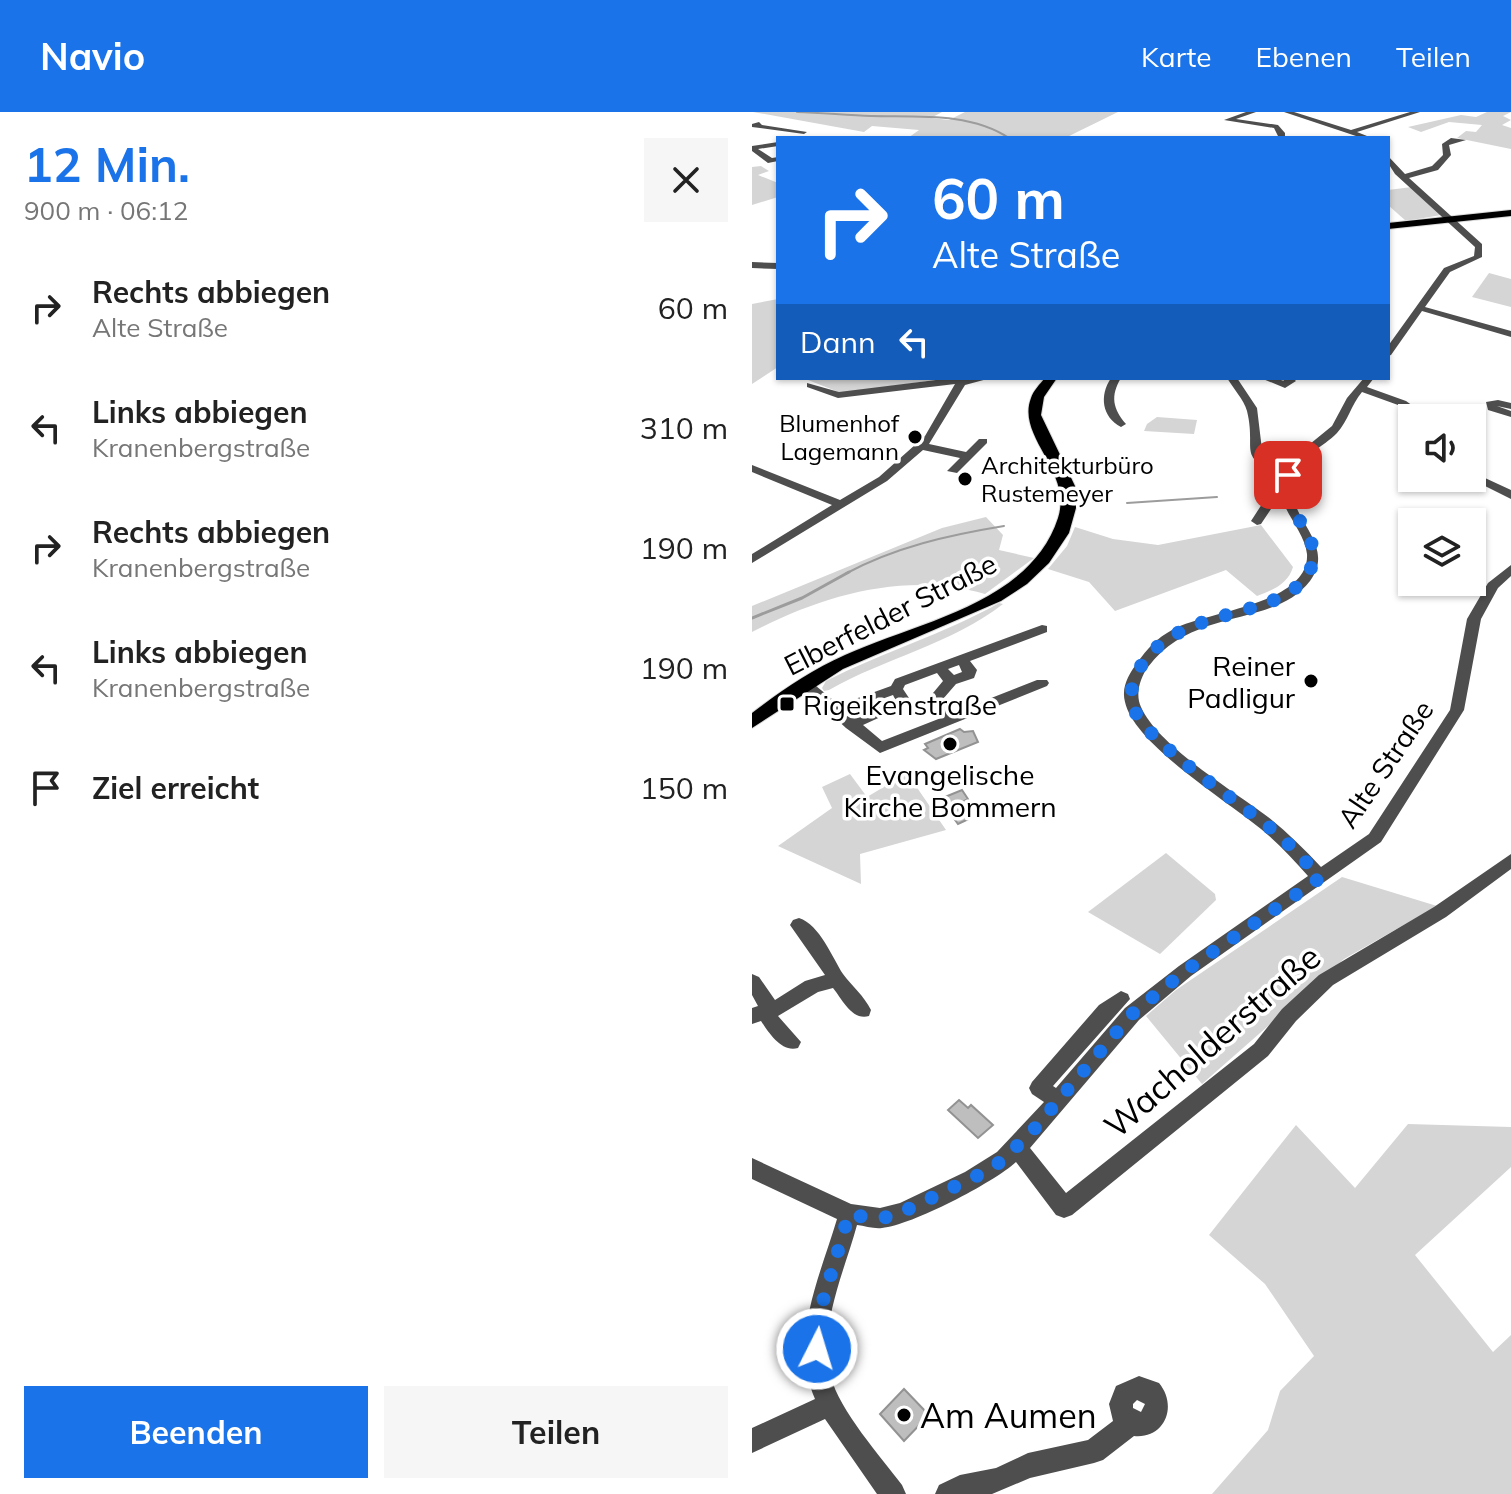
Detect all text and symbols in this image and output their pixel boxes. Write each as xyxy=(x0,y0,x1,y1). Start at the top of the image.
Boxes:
text: Navio xyxy=(40,32,145,80)
text: Karte xyxy=(1141,39,1211,74)
text: Ebenen xyxy=(1255,39,1352,74)
text: Teilen xyxy=(1396,39,1471,74)
text: 12 Min. xyxy=(24,134,190,194)
button: close xyxy=(644,138,728,222)
text: 60 m xyxy=(932,163,1065,233)
icon: right xyxy=(800,168,904,272)
text: 900 m · 06:12 xyxy=(24,194,188,227)
text: Alte Straße xyxy=(932,232,1120,277)
text: Rechts abbiegen xyxy=(92,273,330,311)
icon: right xyxy=(24,286,68,330)
text: 60 m xyxy=(658,289,728,327)
text: Alte Straße xyxy=(92,311,228,344)
icon: left xyxy=(892,320,936,364)
text: Dann xyxy=(800,323,876,361)
text: Links abbiegen xyxy=(92,393,308,431)
map controls xyxy=(1398,404,1486,596)
button: sound xyxy=(1398,404,1486,492)
icon: left xyxy=(24,406,68,450)
place label: Blumenhof Lagemann xyxy=(779,408,900,466)
text: 310 m xyxy=(640,409,728,447)
marker: Blumenhof Lagemann xyxy=(906,428,924,446)
text: Kranenbergstraße xyxy=(92,431,310,464)
pin xyxy=(1254,441,1322,509)
place label: Architekturbüro Rustemeyer xyxy=(981,450,1154,508)
icon: arrive xyxy=(1266,453,1310,497)
marker: Architekturbüro Rustemeyer xyxy=(956,470,974,488)
button: layers xyxy=(1398,508,1486,596)
text: Rechts abbiegen xyxy=(92,513,330,551)
icon: right xyxy=(24,526,68,570)
text: 190 m xyxy=(640,529,728,567)
street label: Elberfelder Straße xyxy=(778,545,1002,683)
text: Kranenbergstraße xyxy=(92,551,310,584)
text: Links abbiegen xyxy=(92,633,308,671)
icon: left xyxy=(24,646,68,690)
place label: Reiner Padligur xyxy=(1187,648,1296,715)
text: 190 m xyxy=(640,649,728,687)
text: Kranenbergstraße xyxy=(92,671,310,704)
marker: Reiner Padligur xyxy=(1302,672,1320,690)
place label: Rigeikenstraße xyxy=(803,687,997,722)
street label: Alte Straße xyxy=(1330,694,1440,834)
marker: Rigeikenstraße xyxy=(778,695,796,713)
marker: Evangelische Kirche Bommern xyxy=(941,735,959,753)
place label: Evangelische Kirche Bommern xyxy=(843,757,1057,824)
icon: arrive xyxy=(24,766,68,810)
text: Ziel erreicht xyxy=(92,769,259,807)
text: 150 m xyxy=(640,769,728,807)
street label: Wacholderstraße xyxy=(1095,935,1329,1147)
position arrow xyxy=(775,1307,859,1391)
button: Beenden xyxy=(24,1386,368,1478)
button: Teilen xyxy=(384,1386,728,1478)
place label: Am Aumen xyxy=(920,1394,1097,1437)
marker: Am Aumen xyxy=(895,1406,913,1424)

